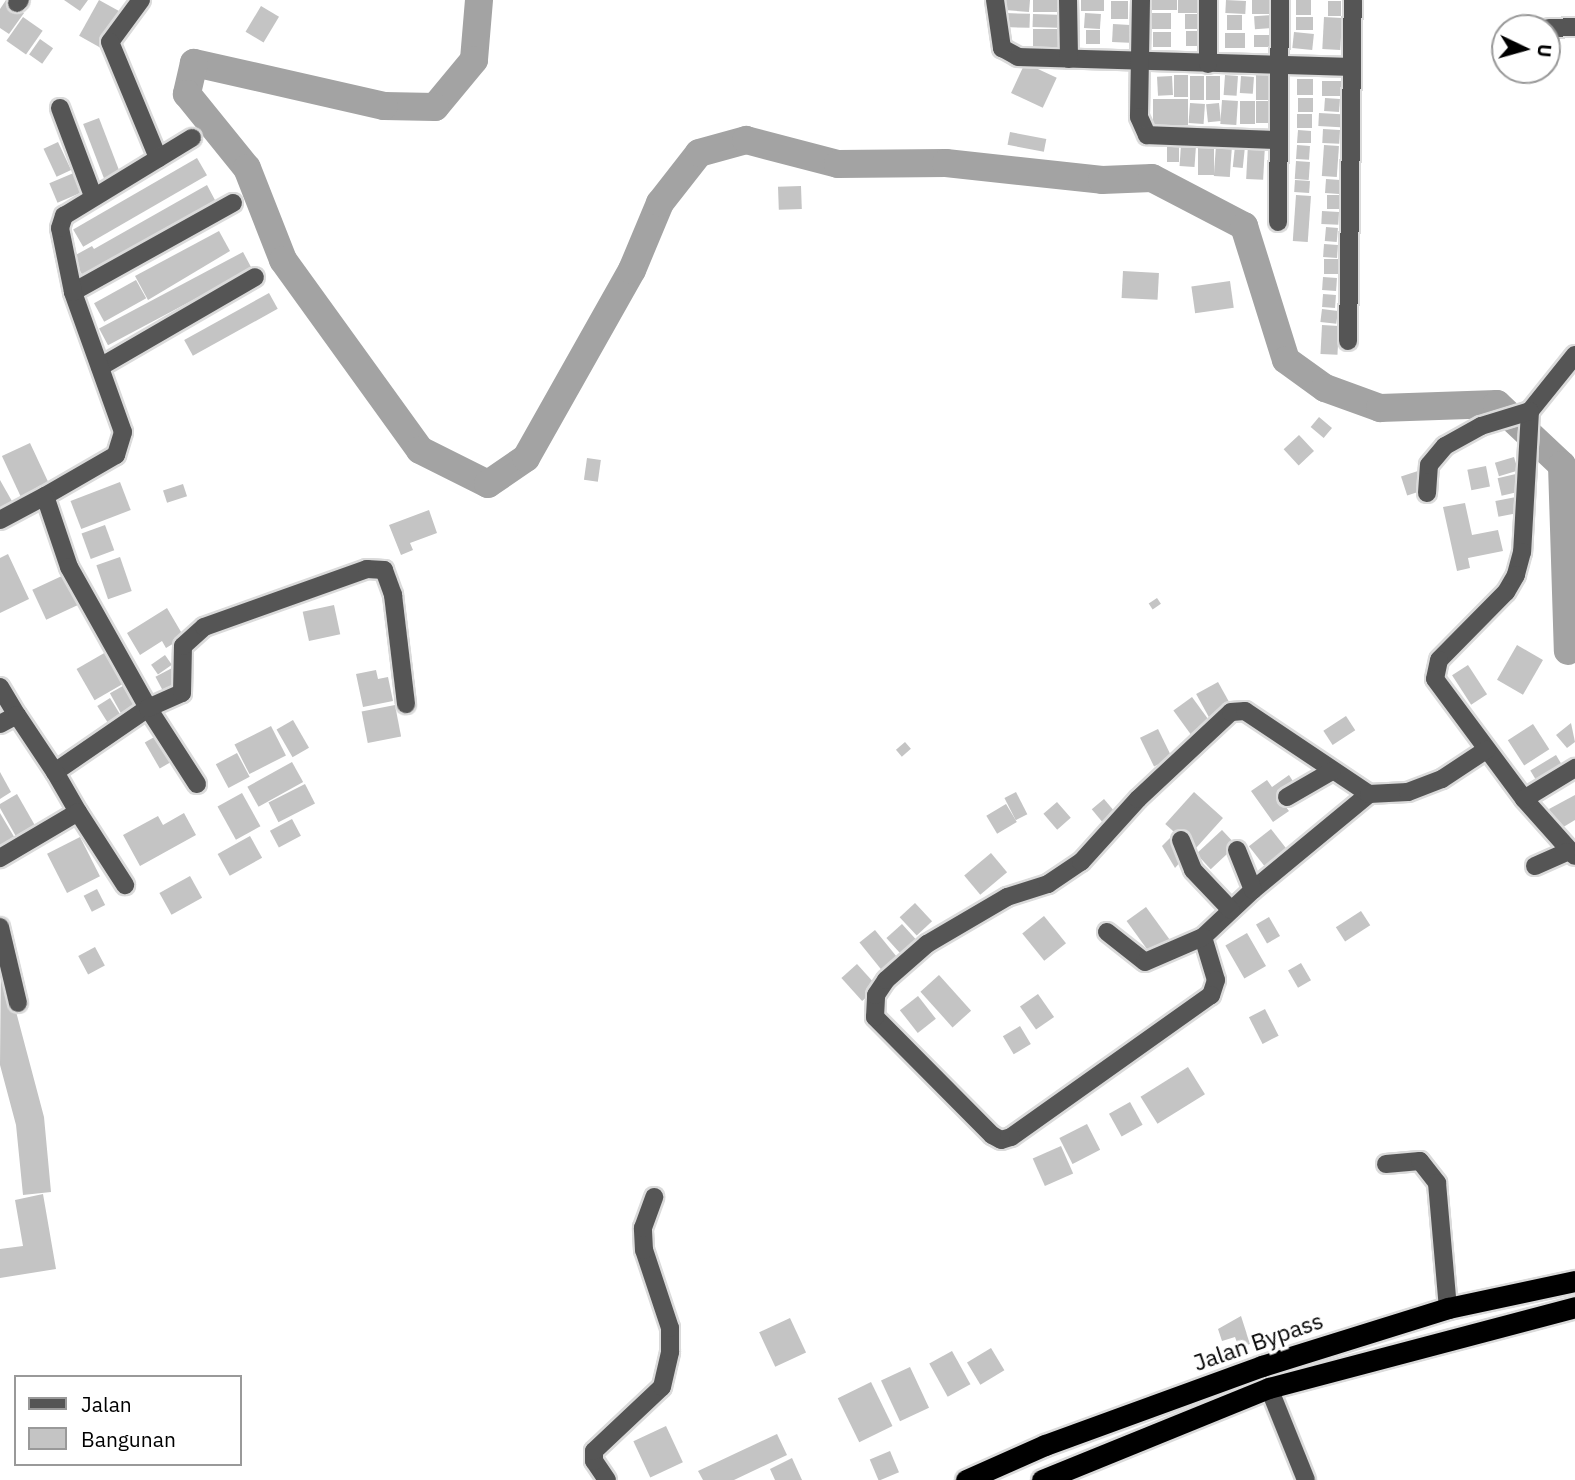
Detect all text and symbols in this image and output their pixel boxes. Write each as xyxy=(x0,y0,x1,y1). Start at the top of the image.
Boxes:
north arrow xyxy=(1491,14,1561,84)
text: U xyxy=(1532,43,1557,58)
street label: Jalan Bypass xyxy=(1190,1306,1326,1376)
legend xyxy=(14,1375,242,1466)
text: Jalan xyxy=(81,1390,132,1418)
text: Bangunan xyxy=(81,1425,176,1453)

